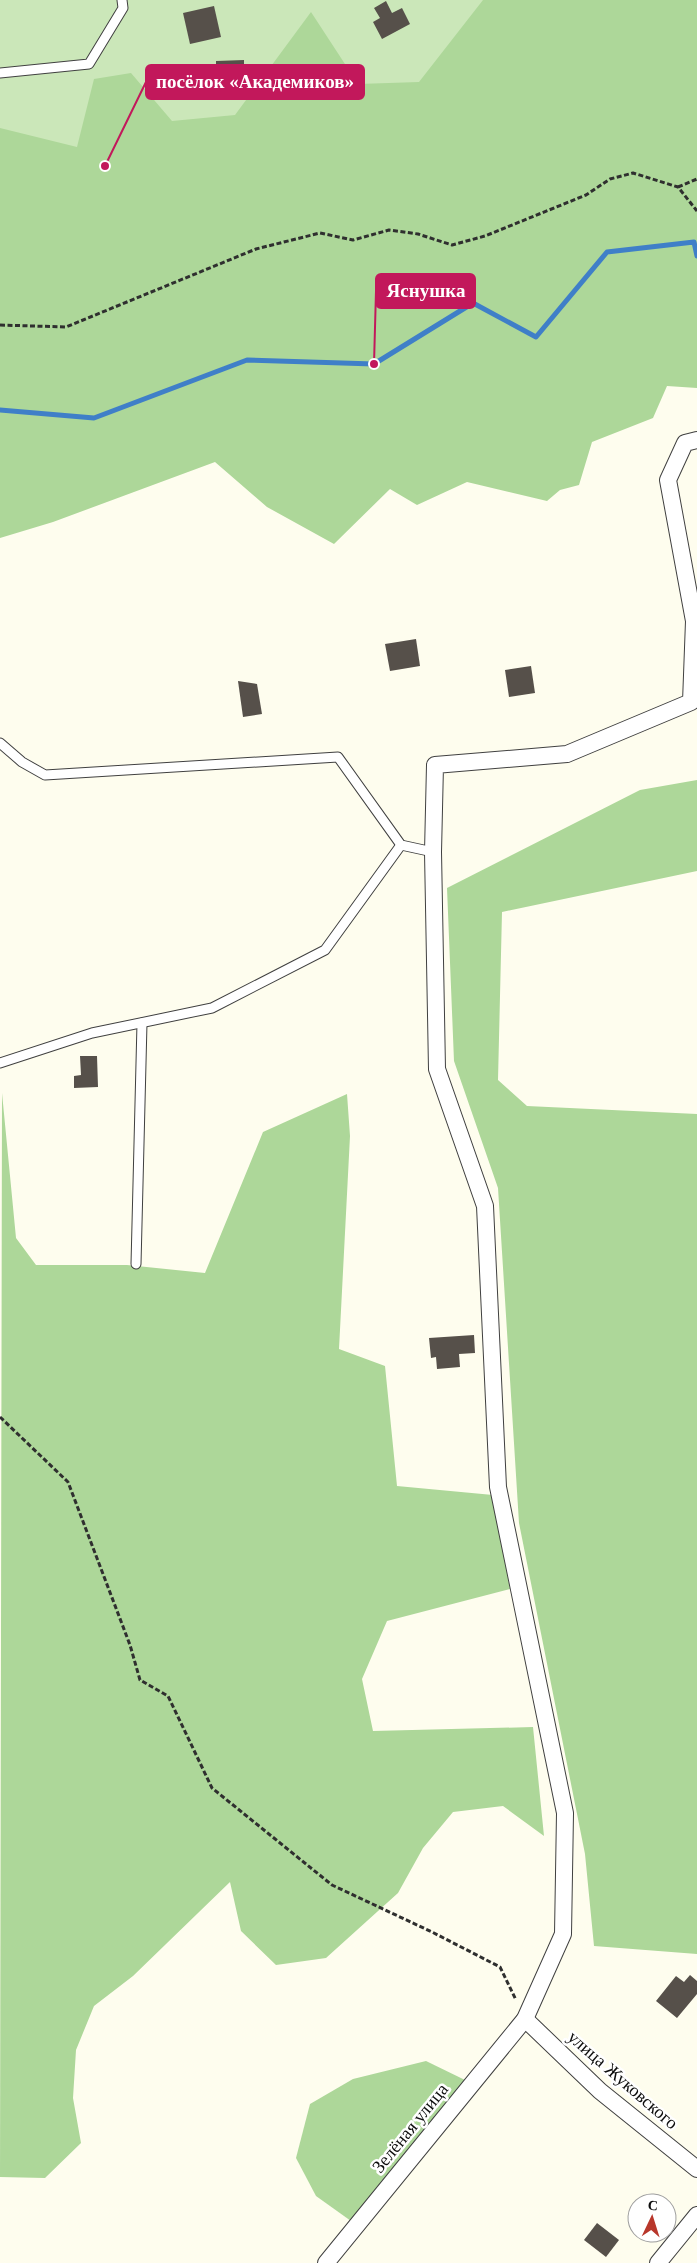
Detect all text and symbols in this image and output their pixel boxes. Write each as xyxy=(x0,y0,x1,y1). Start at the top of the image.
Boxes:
callout: посёлок «Академиков» xyxy=(146,65,364,99)
text: посёлок «Академиков» xyxy=(156,71,354,92)
callout: Яснушка xyxy=(376,274,475,308)
text: Яснушка xyxy=(387,280,466,301)
street label: улица Жуковского xyxy=(564,2027,682,2133)
street label: Зелёная улица xyxy=(368,2079,452,2177)
north arrow xyxy=(627,2193,677,2243)
text: С xyxy=(647,2198,658,2213)

